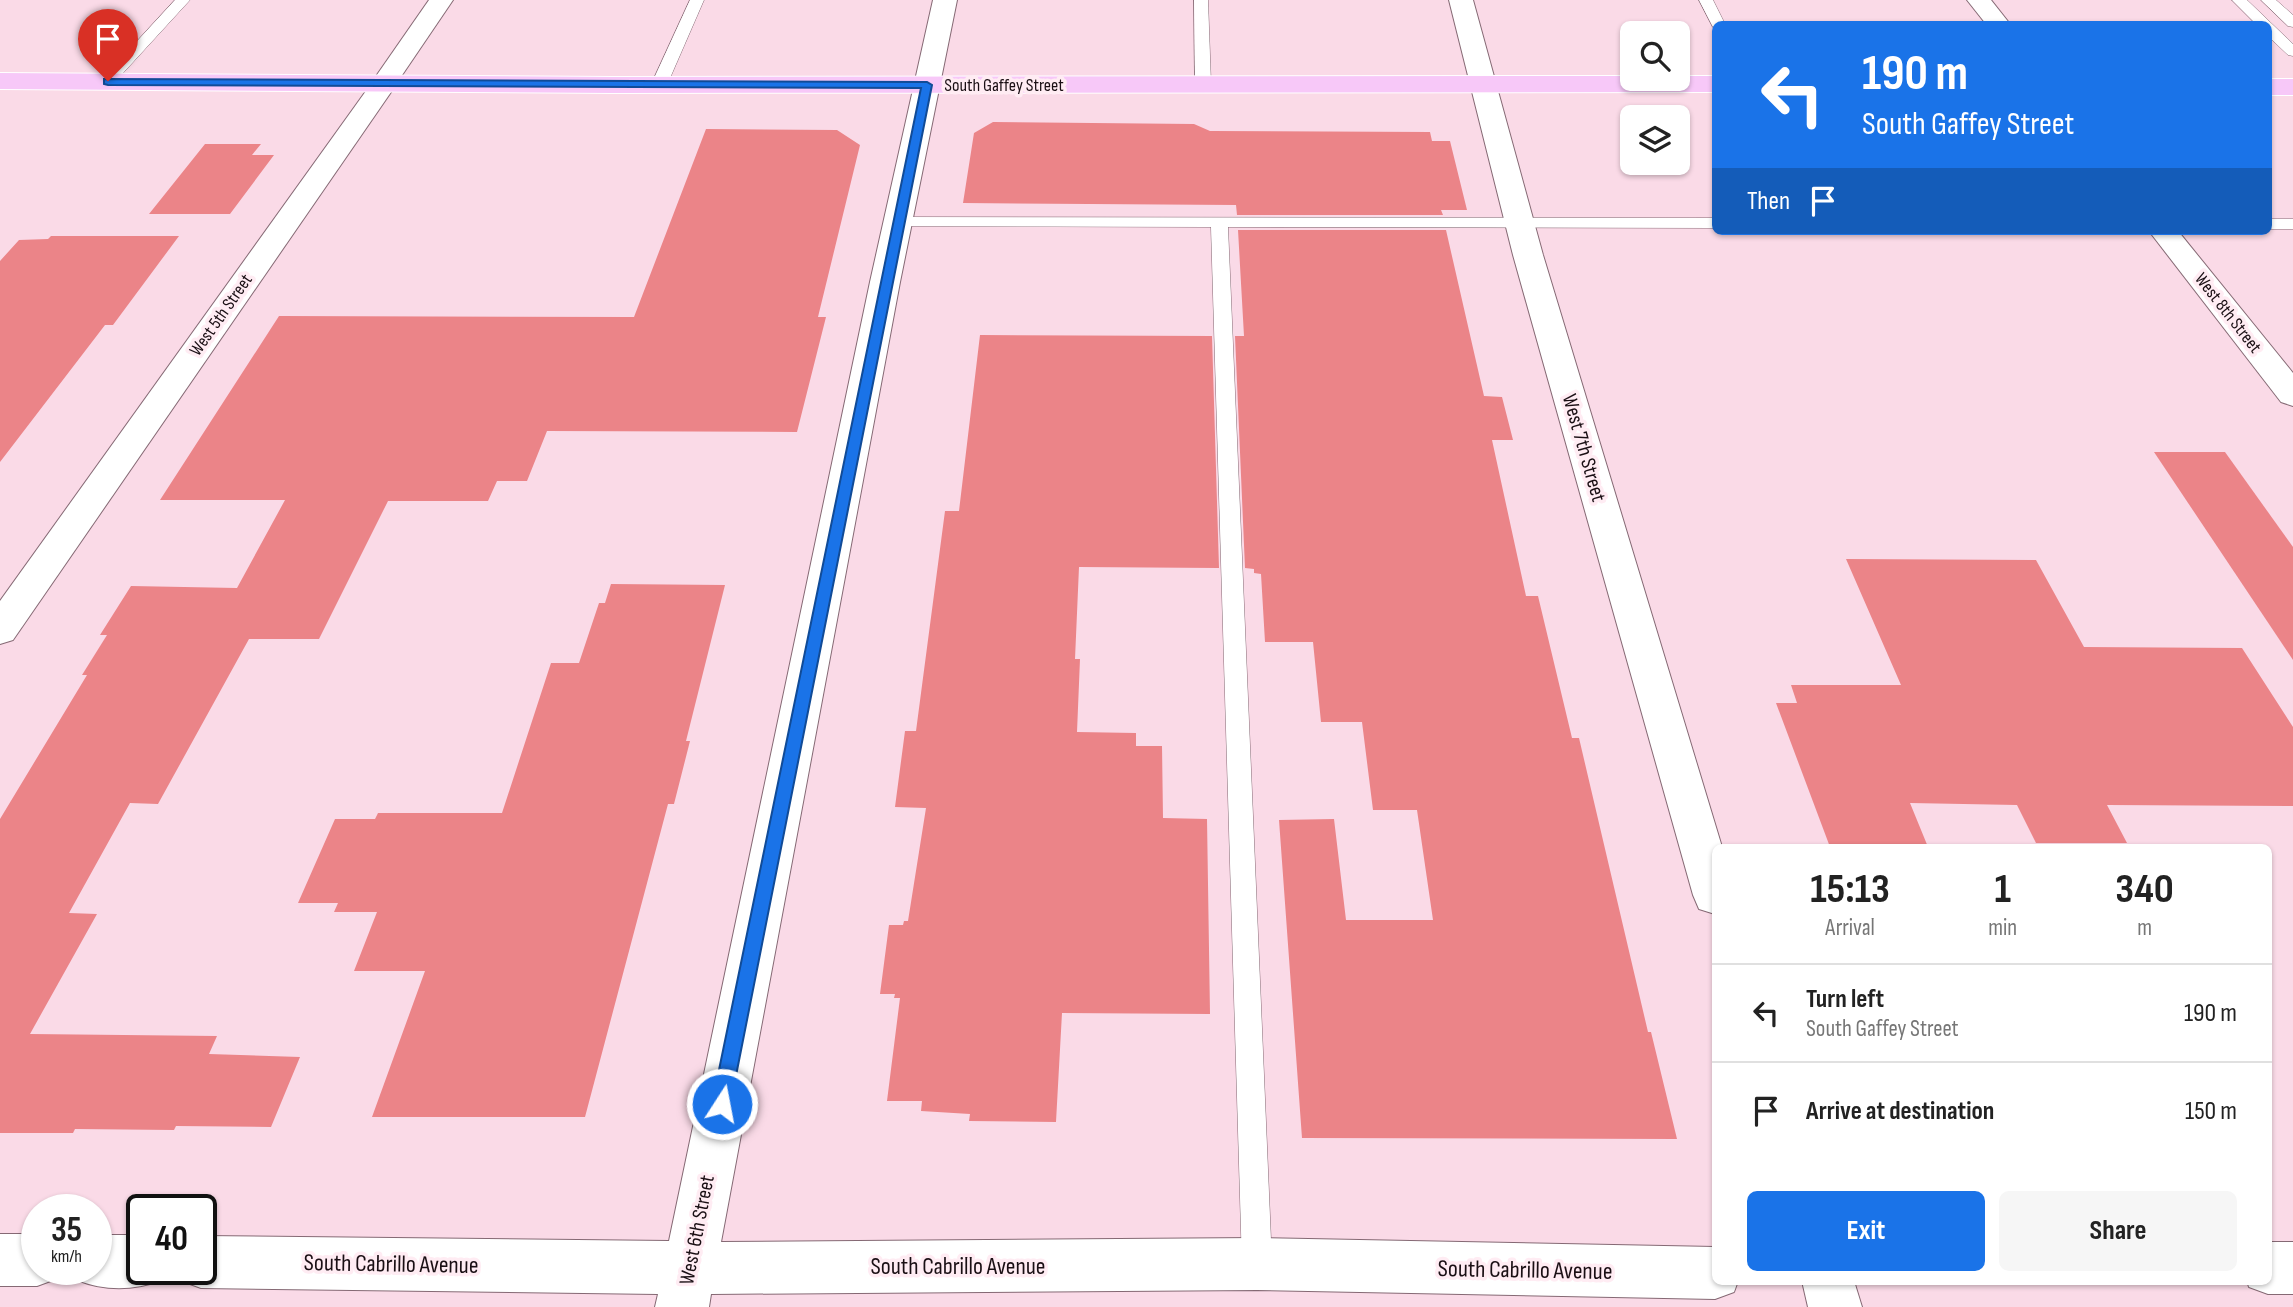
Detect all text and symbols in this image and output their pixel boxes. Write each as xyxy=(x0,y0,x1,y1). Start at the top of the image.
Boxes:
pin xyxy=(78,9,138,81)
icon: arrive xyxy=(89,20,127,58)
map controls xyxy=(1620,21,1690,175)
button: search xyxy=(1620,21,1690,91)
text: 190 m xyxy=(1862,45,1968,104)
icon: left xyxy=(1747,49,1838,140)
street label: South Gaffey Street xyxy=(944,75,1064,96)
button: layers xyxy=(1620,105,1690,175)
text: South Gaffey Street xyxy=(1862,105,2074,144)
icon: arrive xyxy=(1804,182,1842,220)
text: Then xyxy=(1747,186,1790,217)
street label: West 8th Street xyxy=(2190,269,2266,357)
street label: West 5th Street xyxy=(185,270,257,360)
street label: West 7th Street xyxy=(1557,391,1611,505)
text: 15:13 xyxy=(1810,864,1890,915)
text: 1 xyxy=(1994,864,2011,915)
text: 340 xyxy=(2115,864,2174,915)
text: Arrival xyxy=(1825,914,1875,942)
text: min xyxy=(1988,914,2017,942)
text: m xyxy=(2137,914,2152,942)
text: Turn left xyxy=(1806,984,1884,1015)
icon: left xyxy=(1747,994,1785,1032)
text: 190 m xyxy=(2184,998,2237,1029)
text: South Gaffey Street xyxy=(1806,1015,1959,1043)
position arrow xyxy=(685,1067,759,1141)
icon: arrive xyxy=(1747,1092,1785,1130)
text: Arrive at destination xyxy=(1806,1096,1994,1127)
text: 150 m xyxy=(2185,1096,2237,1127)
street label: West 6th Street xyxy=(674,1173,720,1287)
button: Exit xyxy=(1747,1191,1985,1271)
button: Share xyxy=(1999,1191,2237,1271)
speed limit sign: 40 xyxy=(126,1194,217,1285)
text: 35 xyxy=(51,1209,82,1252)
text: km/h xyxy=(51,1246,82,1267)
street label: South Cabrillo Avenue xyxy=(303,1248,479,1280)
street label: South Cabrillo Avenue xyxy=(871,1252,1045,1281)
street label: South Cabrillo Avenue xyxy=(1437,1254,1613,1286)

